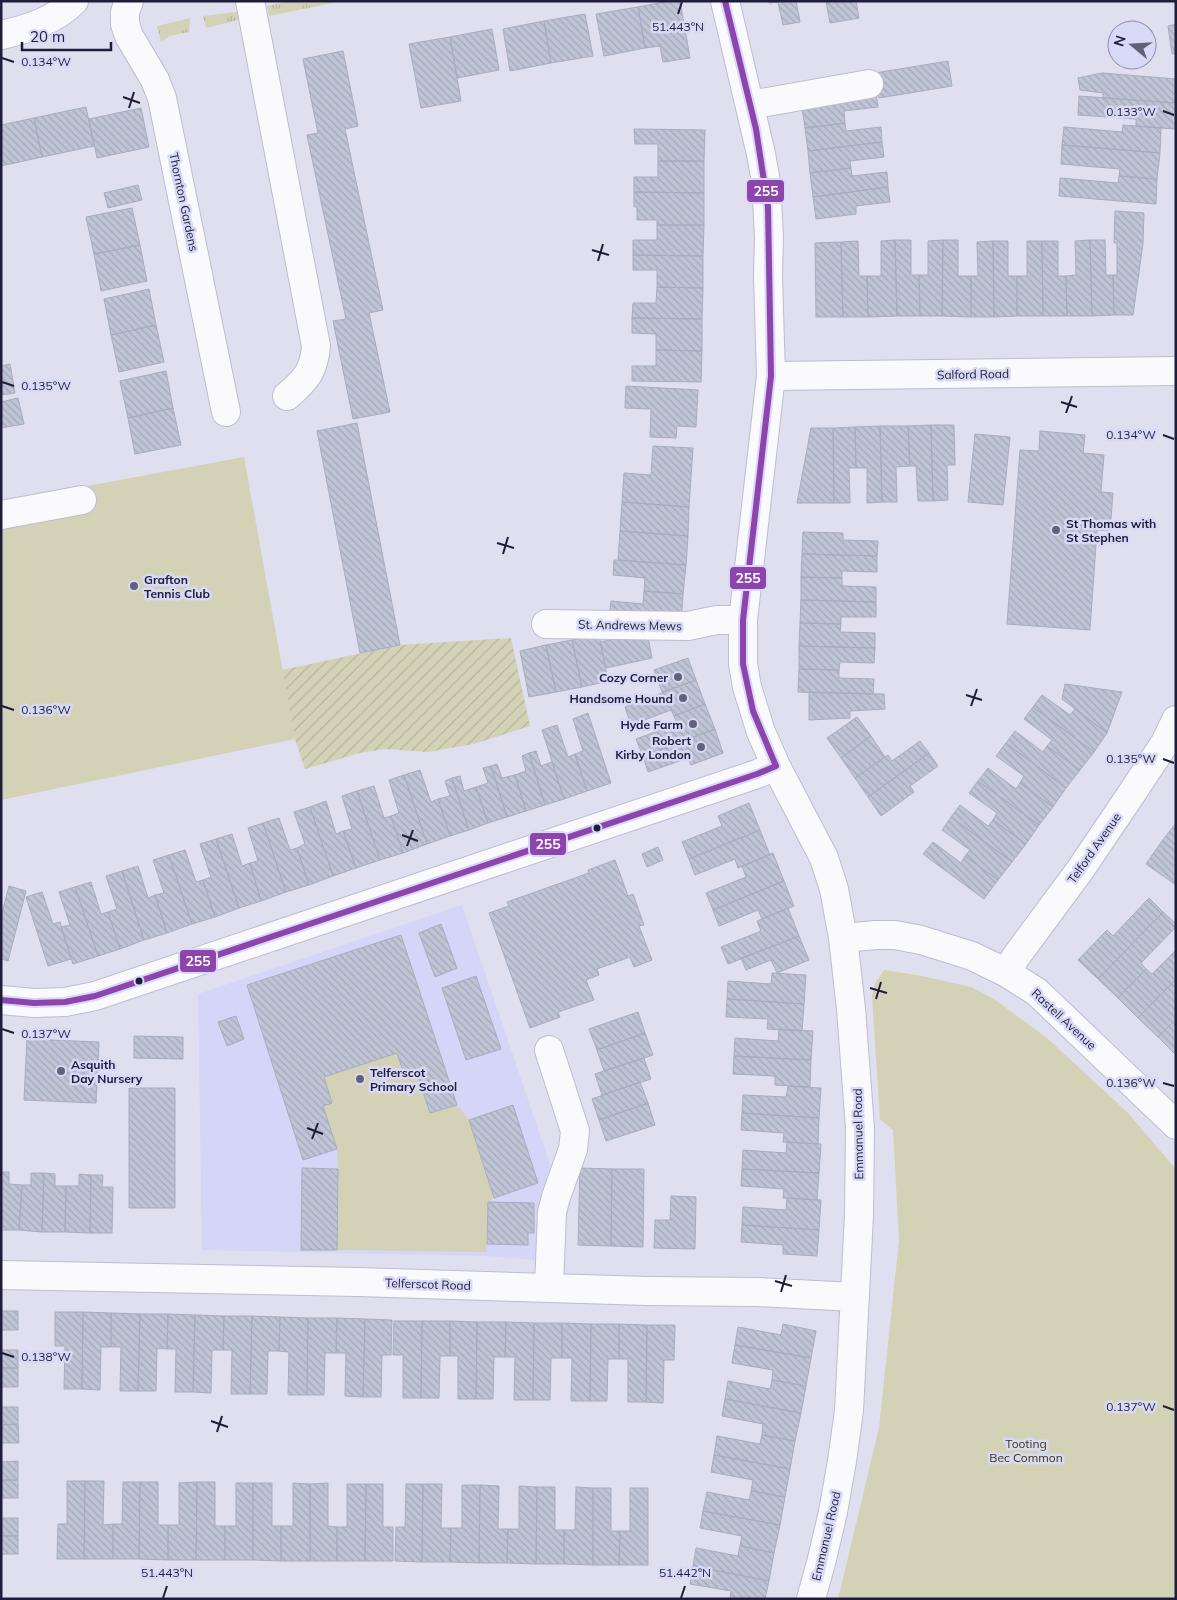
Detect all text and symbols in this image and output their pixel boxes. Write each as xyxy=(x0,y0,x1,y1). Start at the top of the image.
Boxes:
text: 51.443°N xyxy=(652,19,704,34)
scale bar xyxy=(22,20,111,52)
north arrow xyxy=(1107,20,1157,70)
text: 20 m xyxy=(30,27,65,46)
text: N xyxy=(1109,33,1130,49)
text: 0.134°W xyxy=(21,54,71,69)
text: 0.133°W xyxy=(1106,104,1156,119)
street label: Thornton Gardens xyxy=(166,151,202,253)
line badge: 255 xyxy=(746,179,785,203)
text: 255 xyxy=(753,182,779,200)
street label: Salford Road xyxy=(937,366,1009,382)
text: 0.135°W xyxy=(21,378,71,393)
text: 0.134°W xyxy=(1106,427,1156,442)
place label: St Thomas with St Stephen xyxy=(1066,516,1156,545)
marker: St Thomas with St Stephen xyxy=(1050,524,1062,536)
line badge: 255 xyxy=(729,566,767,590)
text: 255 xyxy=(735,569,761,587)
place label: Grafton Tennis Club xyxy=(144,572,210,601)
marker: Grafton Tennis Club xyxy=(128,580,140,592)
street label: St. Andrews Mews xyxy=(578,617,682,633)
place label: Cozy Corner xyxy=(599,670,668,685)
marker: Cozy Corner xyxy=(672,671,684,683)
place label: Handsome Hound xyxy=(570,691,673,706)
marker: Handsome Hound xyxy=(677,692,689,704)
text: 0.136°W xyxy=(21,702,71,717)
place label: Hyde Farm xyxy=(620,717,683,732)
marker: Hyde Farm xyxy=(687,718,699,730)
place label: Robert Kirby London xyxy=(615,733,691,762)
marker: Robert Kirby London xyxy=(695,741,707,753)
text: 0.135°W xyxy=(1106,751,1156,766)
street label: Telford Avenue xyxy=(1064,810,1124,886)
unlabelled marker xyxy=(592,823,602,833)
line badge: 255 xyxy=(529,832,567,856)
text: 255 xyxy=(535,835,561,853)
line badge: 255 xyxy=(179,949,217,973)
text: 255 xyxy=(185,952,211,970)
unlabelled marker xyxy=(134,976,144,986)
street label: Rastell Avenue xyxy=(1029,985,1099,1053)
text: 0.137°W xyxy=(21,1026,71,1041)
place label: Asquith Day Nursery xyxy=(71,1057,143,1086)
marker: Asquith Day Nursery xyxy=(55,1065,67,1077)
place label: Telferscot Primary School xyxy=(370,1065,457,1094)
marker: Telferscot Primary School xyxy=(354,1073,366,1085)
text: 0.136°W xyxy=(1106,1075,1156,1090)
street label: Emmanuel Road xyxy=(850,1088,866,1180)
street label: Telferscot Road xyxy=(385,1275,471,1293)
text: 0.138°W xyxy=(21,1349,71,1364)
text: 0.137°W xyxy=(1106,1399,1156,1414)
park label: Tooting Bec Common xyxy=(989,1436,1063,1465)
street label: Emmanuel Road xyxy=(808,1490,844,1582)
text: 51.443°N xyxy=(141,1565,193,1580)
text: 51.442°N xyxy=(659,1565,711,1580)

